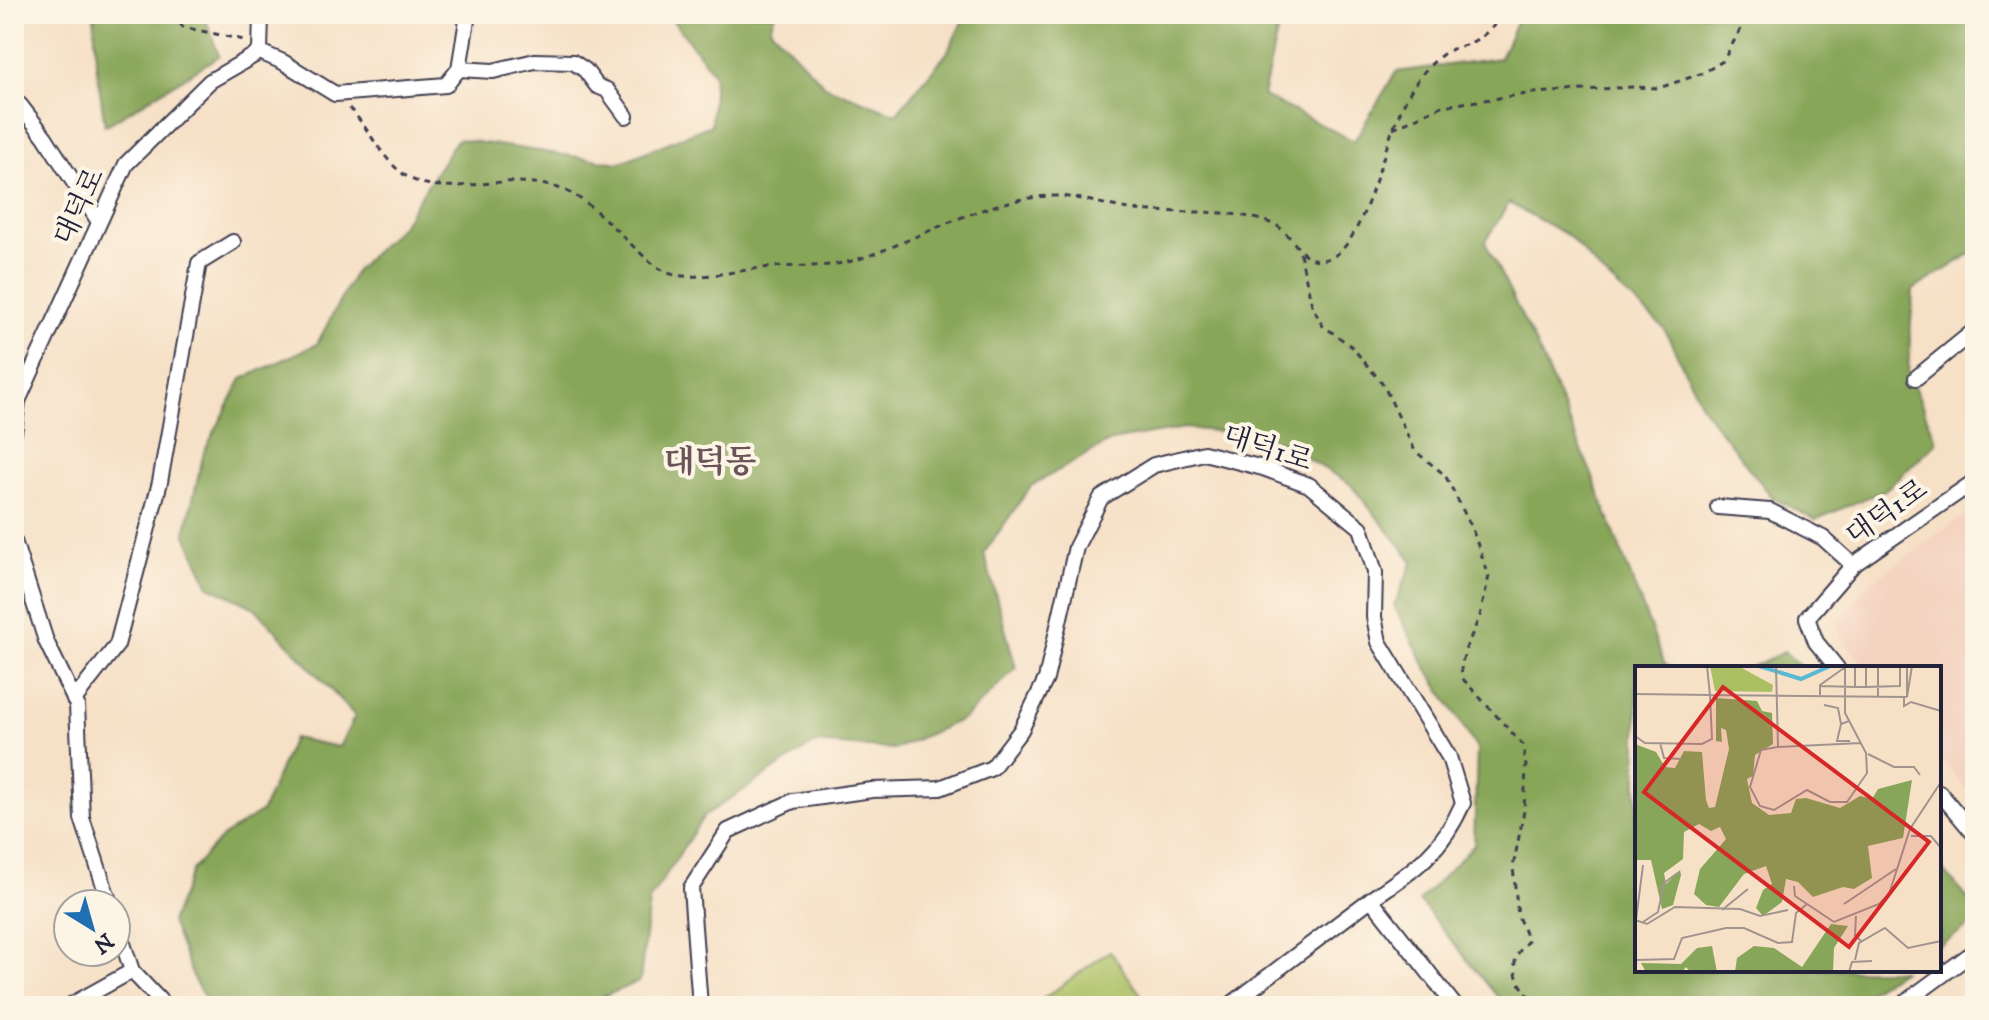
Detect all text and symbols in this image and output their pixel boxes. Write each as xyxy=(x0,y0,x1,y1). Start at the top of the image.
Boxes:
street label: 대덕로 xyxy=(46,162,112,251)
street label: 대덕1로 xyxy=(1219,418,1316,479)
district label: 대덕동 xyxy=(664,443,756,483)
street label: 대덕1로 xyxy=(1839,472,1934,553)
inset map xyxy=(1635,666,1941,972)
north arrow xyxy=(52,888,132,968)
text: N xyxy=(88,927,118,959)

